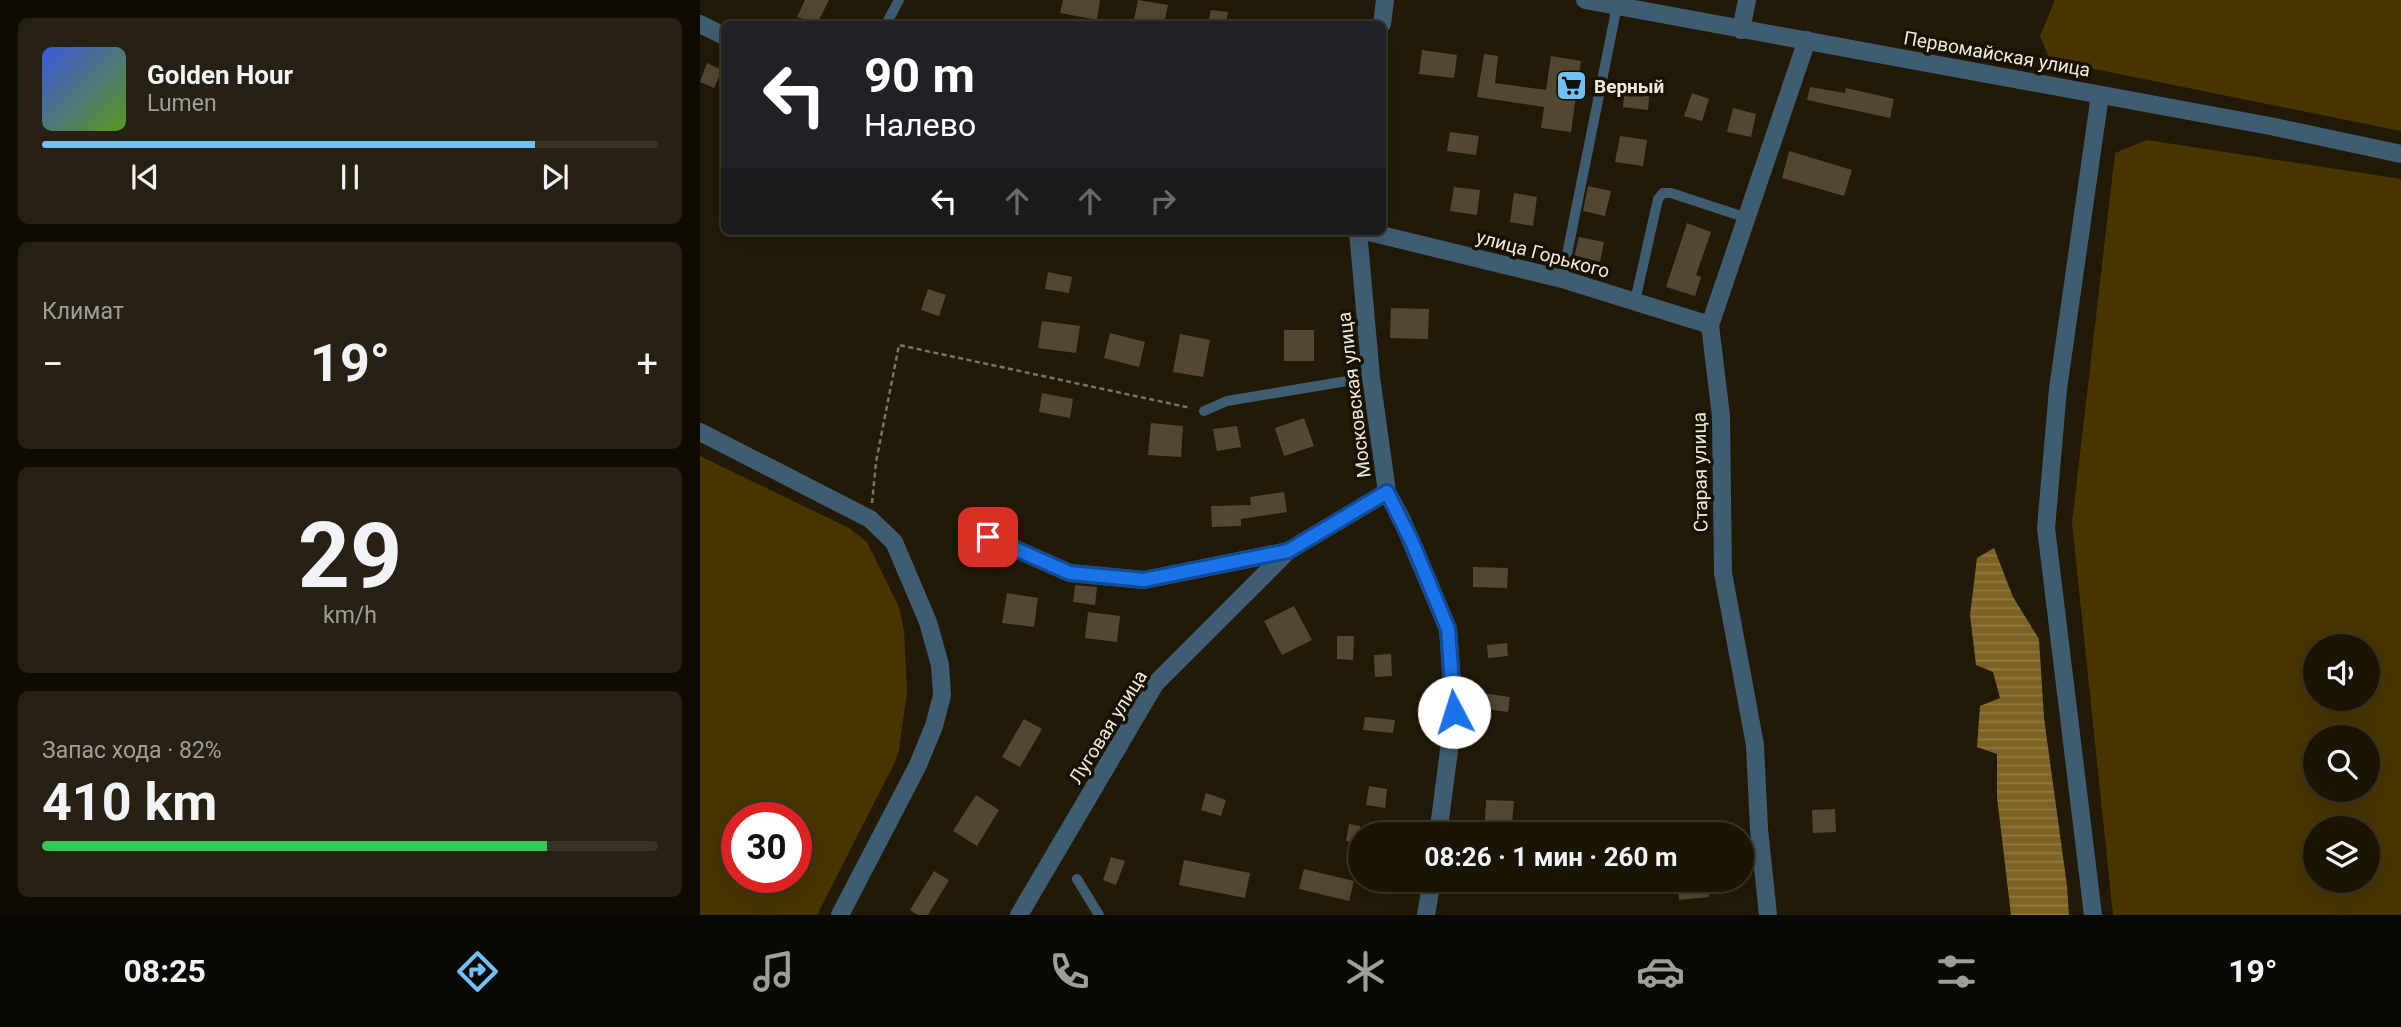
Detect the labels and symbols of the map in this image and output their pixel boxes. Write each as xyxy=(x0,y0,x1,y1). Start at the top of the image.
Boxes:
street label: Первомайская улица xyxy=(1902,26,2092,82)
supermarket icon: Верный xyxy=(1554,69,1588,103)
place label: Верный xyxy=(1594,75,1664,98)
street label: улица Горького xyxy=(1474,225,1612,283)
street label: Московская улица xyxy=(1332,311,1376,479)
street label: Старая улица xyxy=(1687,412,1713,532)
pin xyxy=(958,507,1018,567)
street label: Луговая улица xyxy=(1064,666,1152,788)
position arrow xyxy=(1417,675,1491,749)
speed limit sign: 30 xyxy=(721,802,812,893)

